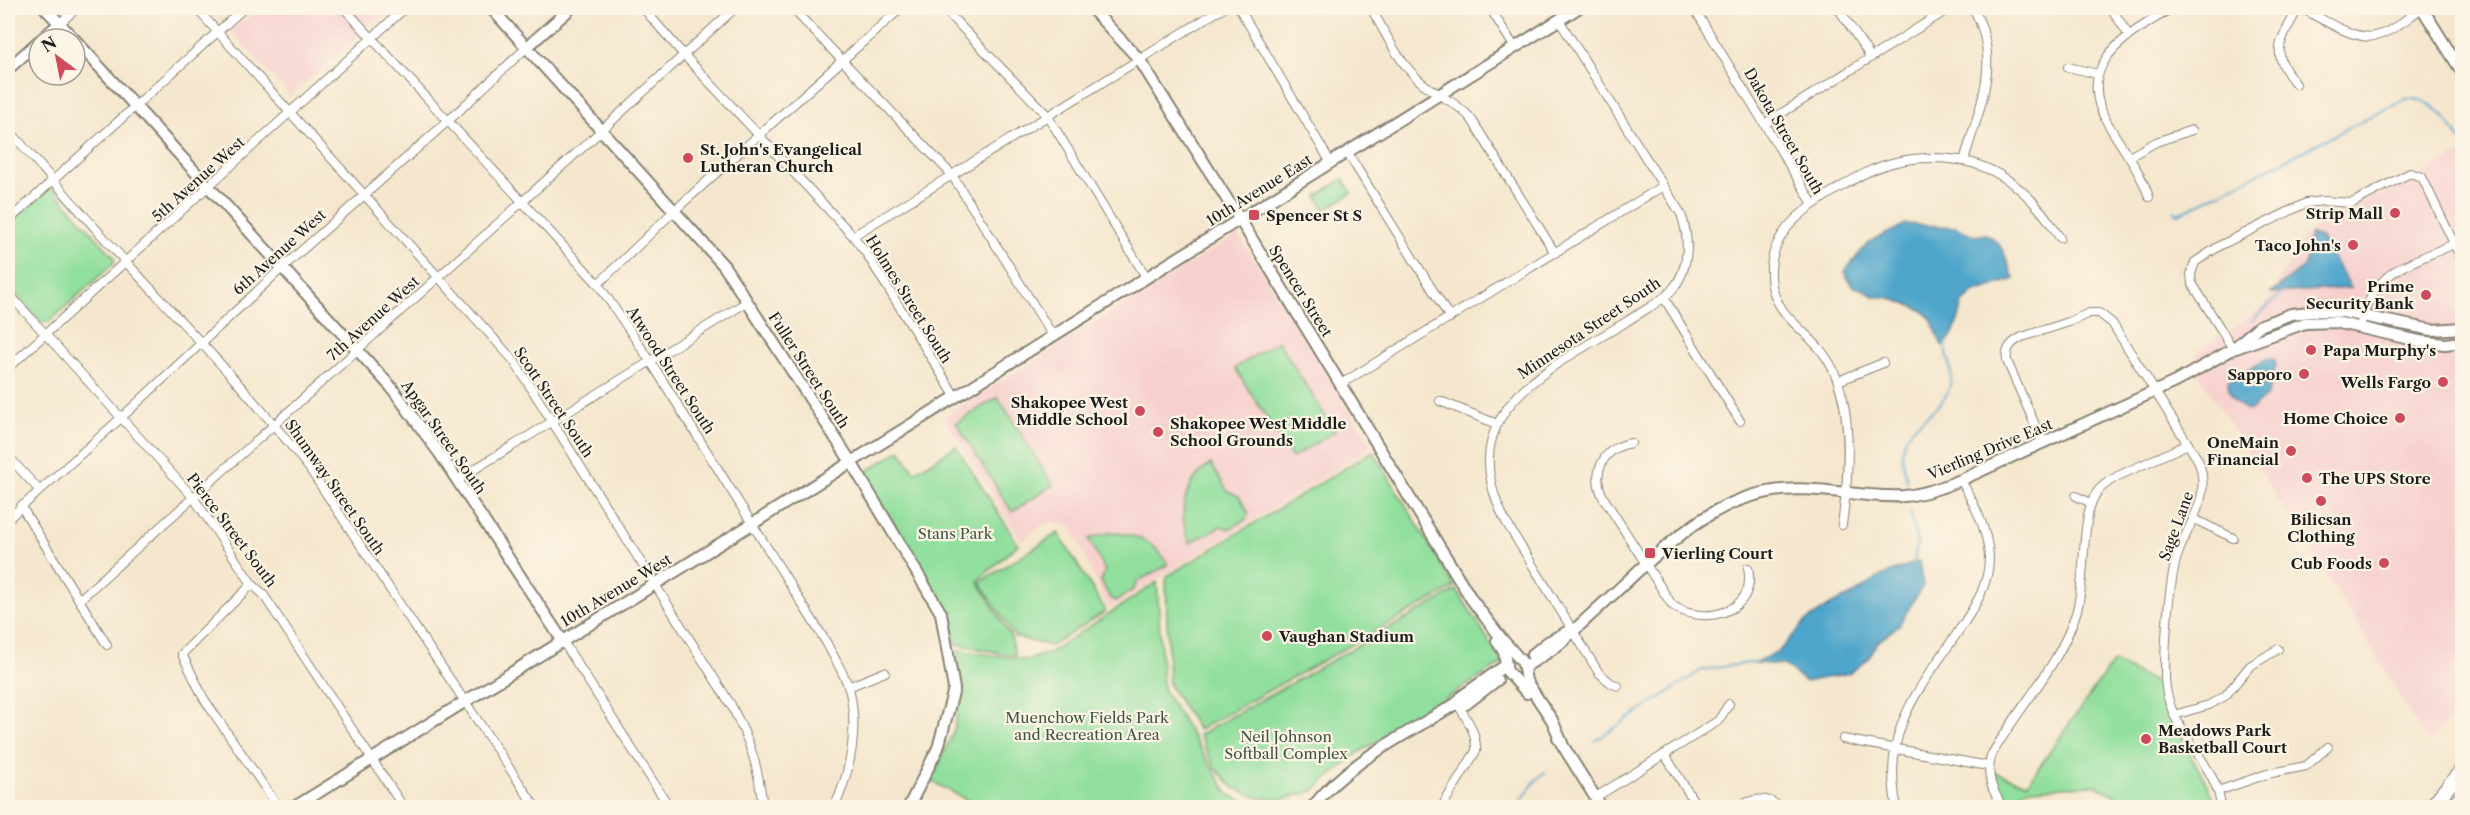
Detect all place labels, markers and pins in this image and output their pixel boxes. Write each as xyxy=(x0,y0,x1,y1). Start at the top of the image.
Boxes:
place label: St. John's Evangelical Lutheran Church xyxy=(700,140,862,176)
marker: St. John's Evangelical Lutheran Church xyxy=(681,151,695,165)
place label: Strip Mall xyxy=(2306,204,2383,223)
place label: Spencer St S xyxy=(1266,206,1362,225)
marker: Strip Mall xyxy=(2388,206,2402,220)
marker: Spencer St S xyxy=(1247,208,1261,222)
place label: Taco John's xyxy=(2255,236,2341,255)
marker: Taco John's xyxy=(2346,238,2360,252)
place label: Prime Security Bank xyxy=(2306,277,2415,313)
marker: Prime Security Bank xyxy=(2419,288,2433,302)
place label: Papa Murphy's xyxy=(2323,341,2436,360)
marker: Papa Murphy's xyxy=(2304,343,2318,357)
place label: Sapporo xyxy=(2227,365,2292,384)
marker: Sapporo xyxy=(2297,367,2311,381)
place label: Wells Fargo xyxy=(2340,373,2431,392)
marker: Wells Fargo xyxy=(2436,375,2450,389)
place label: Shakopee West Middle School xyxy=(1011,393,1128,429)
marker: Shakopee West Middle School xyxy=(1133,404,1147,418)
place label: Home Choice xyxy=(2283,409,2388,428)
marker: Home Choice xyxy=(2393,411,2407,425)
place label: Shakopee West Middle School Grounds xyxy=(1170,414,1347,450)
marker: Shakopee West Middle School Grounds xyxy=(1151,425,1165,439)
place label: OneMain Financial xyxy=(2207,433,2280,469)
marker: OneMain Financial xyxy=(2284,444,2298,458)
place label: The UPS Store xyxy=(2319,469,2431,488)
marker: The UPS Store xyxy=(2300,471,2314,485)
marker: Bilicsan Clothing xyxy=(2314,494,2328,508)
place label: Bilicsan Clothing xyxy=(2287,510,2355,546)
place label: Vierling Court xyxy=(1661,544,1773,563)
marker: Vierling Court xyxy=(1643,546,1657,560)
place label: Cub Foods xyxy=(2291,554,2372,573)
marker: Cub Foods xyxy=(2377,556,2391,570)
place label: Vaughan Stadium xyxy=(1278,627,1414,646)
marker: Vaughan Stadium xyxy=(1260,629,1274,643)
place label: Meadows Park Basketball Court xyxy=(2158,721,2287,757)
marker: Meadows Park Basketball Court xyxy=(2139,732,2153,746)

